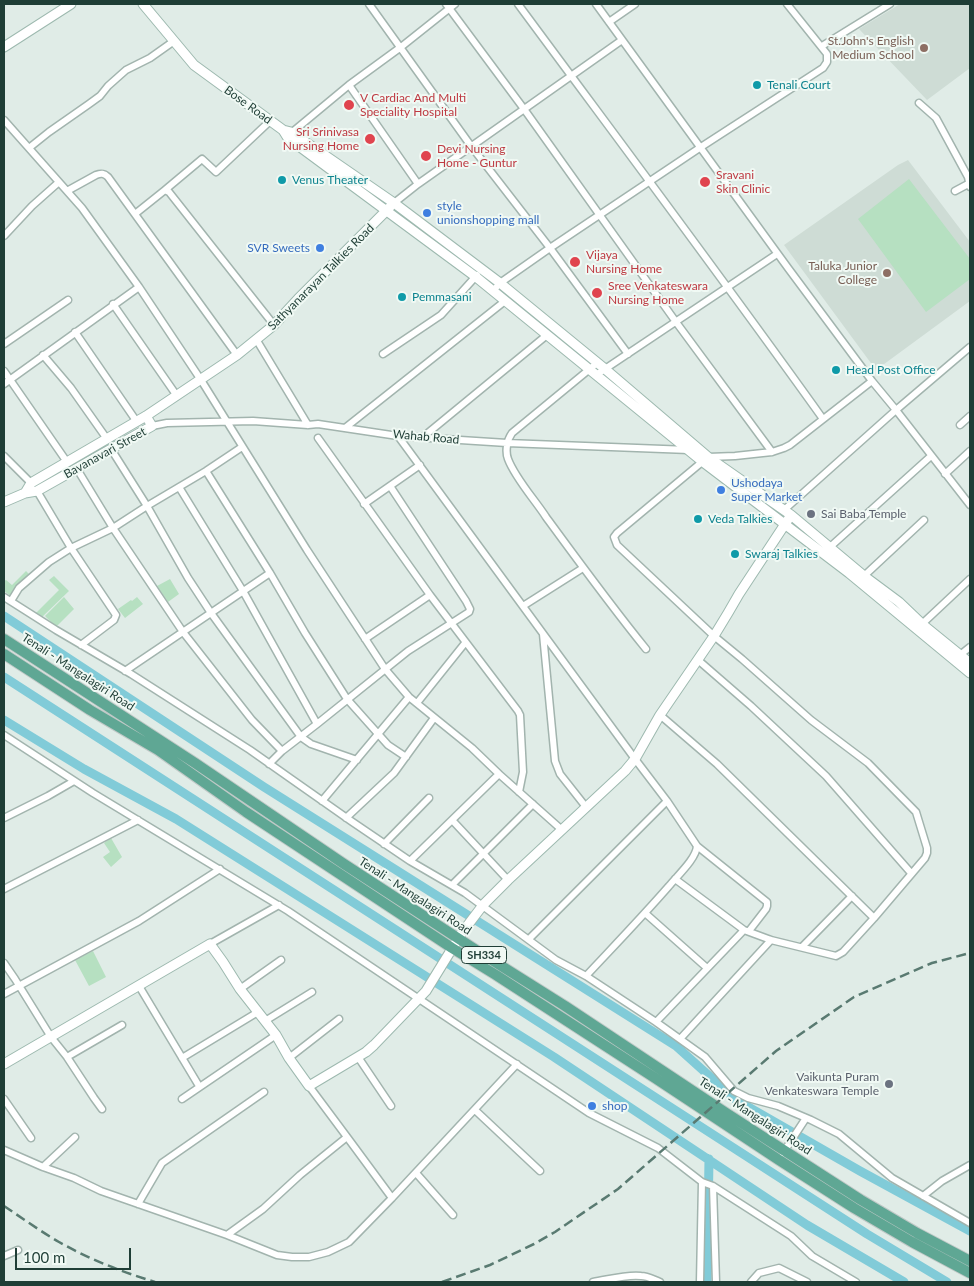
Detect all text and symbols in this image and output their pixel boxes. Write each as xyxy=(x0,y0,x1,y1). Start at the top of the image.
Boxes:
place label: St.John's English Medium School xyxy=(828,34,914,62)
marker: St.John's English Medium School xyxy=(918,42,930,54)
place label: Tenali Court xyxy=(767,78,830,92)
marker: Tenali Court xyxy=(751,79,763,91)
street label: Bose Road xyxy=(221,83,275,127)
place label: V Cardiac And Multi Speciality Hospital xyxy=(360,91,466,119)
marker: V Cardiac And Multi Speciality Hospital xyxy=(342,98,356,112)
place label: Sri Srinivasa Nursing Home xyxy=(283,125,359,153)
marker: Sri Srinivasa Nursing Home xyxy=(363,132,377,146)
place label: Devi Nursing Home - Guntur xyxy=(437,142,517,170)
marker: Devi Nursing Home - Guntur xyxy=(419,149,433,163)
place label: Sravani Skin Clinic xyxy=(716,168,770,196)
place label: Venus Theater xyxy=(292,173,368,187)
marker: Venus Theater xyxy=(276,174,288,186)
marker: Sravani Skin Clinic xyxy=(698,175,712,189)
place label: style unionshopping mall xyxy=(437,199,539,227)
marker: style unionshopping mall xyxy=(421,207,433,219)
street label: Sathyanarayan Talkies Road xyxy=(265,221,377,333)
place label: SVR Sweets xyxy=(247,241,310,255)
marker: SVR Sweets xyxy=(314,242,326,254)
place label: Vijaya Nursing Home xyxy=(586,248,662,276)
marker: Vijaya Nursing Home xyxy=(568,255,582,269)
place label: Taluka Junior College xyxy=(808,259,877,287)
marker: Taluka Junior College xyxy=(881,267,893,279)
place label: Sree Venkateswara Nursing Home xyxy=(608,279,708,307)
marker: Sree Venkateswara Nursing Home xyxy=(590,286,604,300)
place label: Pemmasani xyxy=(412,290,472,304)
marker: Pemmasani xyxy=(396,291,408,303)
place label: Head Post Office xyxy=(846,363,935,377)
marker: Head Post Office xyxy=(830,364,842,376)
street label: Bavanavari Street xyxy=(61,424,149,482)
street label: Wahab Road xyxy=(392,427,460,447)
place label: Ushodaya Super Market xyxy=(731,476,802,504)
marker: Ushodaya Super Market xyxy=(715,484,727,496)
place label: Sai Baba Temple xyxy=(821,507,906,521)
marker: Sai Baba Temple xyxy=(805,508,817,520)
place label: Veda Talkies xyxy=(708,512,772,526)
marker: Veda Talkies xyxy=(692,513,704,525)
place label: Swaraj Talkies xyxy=(745,547,818,561)
marker: Swaraj Talkies xyxy=(729,548,741,560)
street label: Tenali - Mangalagiri Road xyxy=(19,630,137,714)
street label: Tenali - Mangalagiri Road xyxy=(356,854,474,938)
road number: SH334 xyxy=(462,946,506,964)
place label: Vaikunta Puram Venkateswara Temple xyxy=(765,1070,879,1098)
street label: Tenali - Mangalagiri Road xyxy=(696,1074,814,1158)
marker: Vaikunta Puram Venkateswara Temple xyxy=(883,1078,895,1090)
place label: shop xyxy=(602,1099,627,1113)
marker: shop xyxy=(586,1100,598,1112)
scale bar xyxy=(18,1238,134,1270)
text: 100 m xyxy=(23,1248,65,1266)

